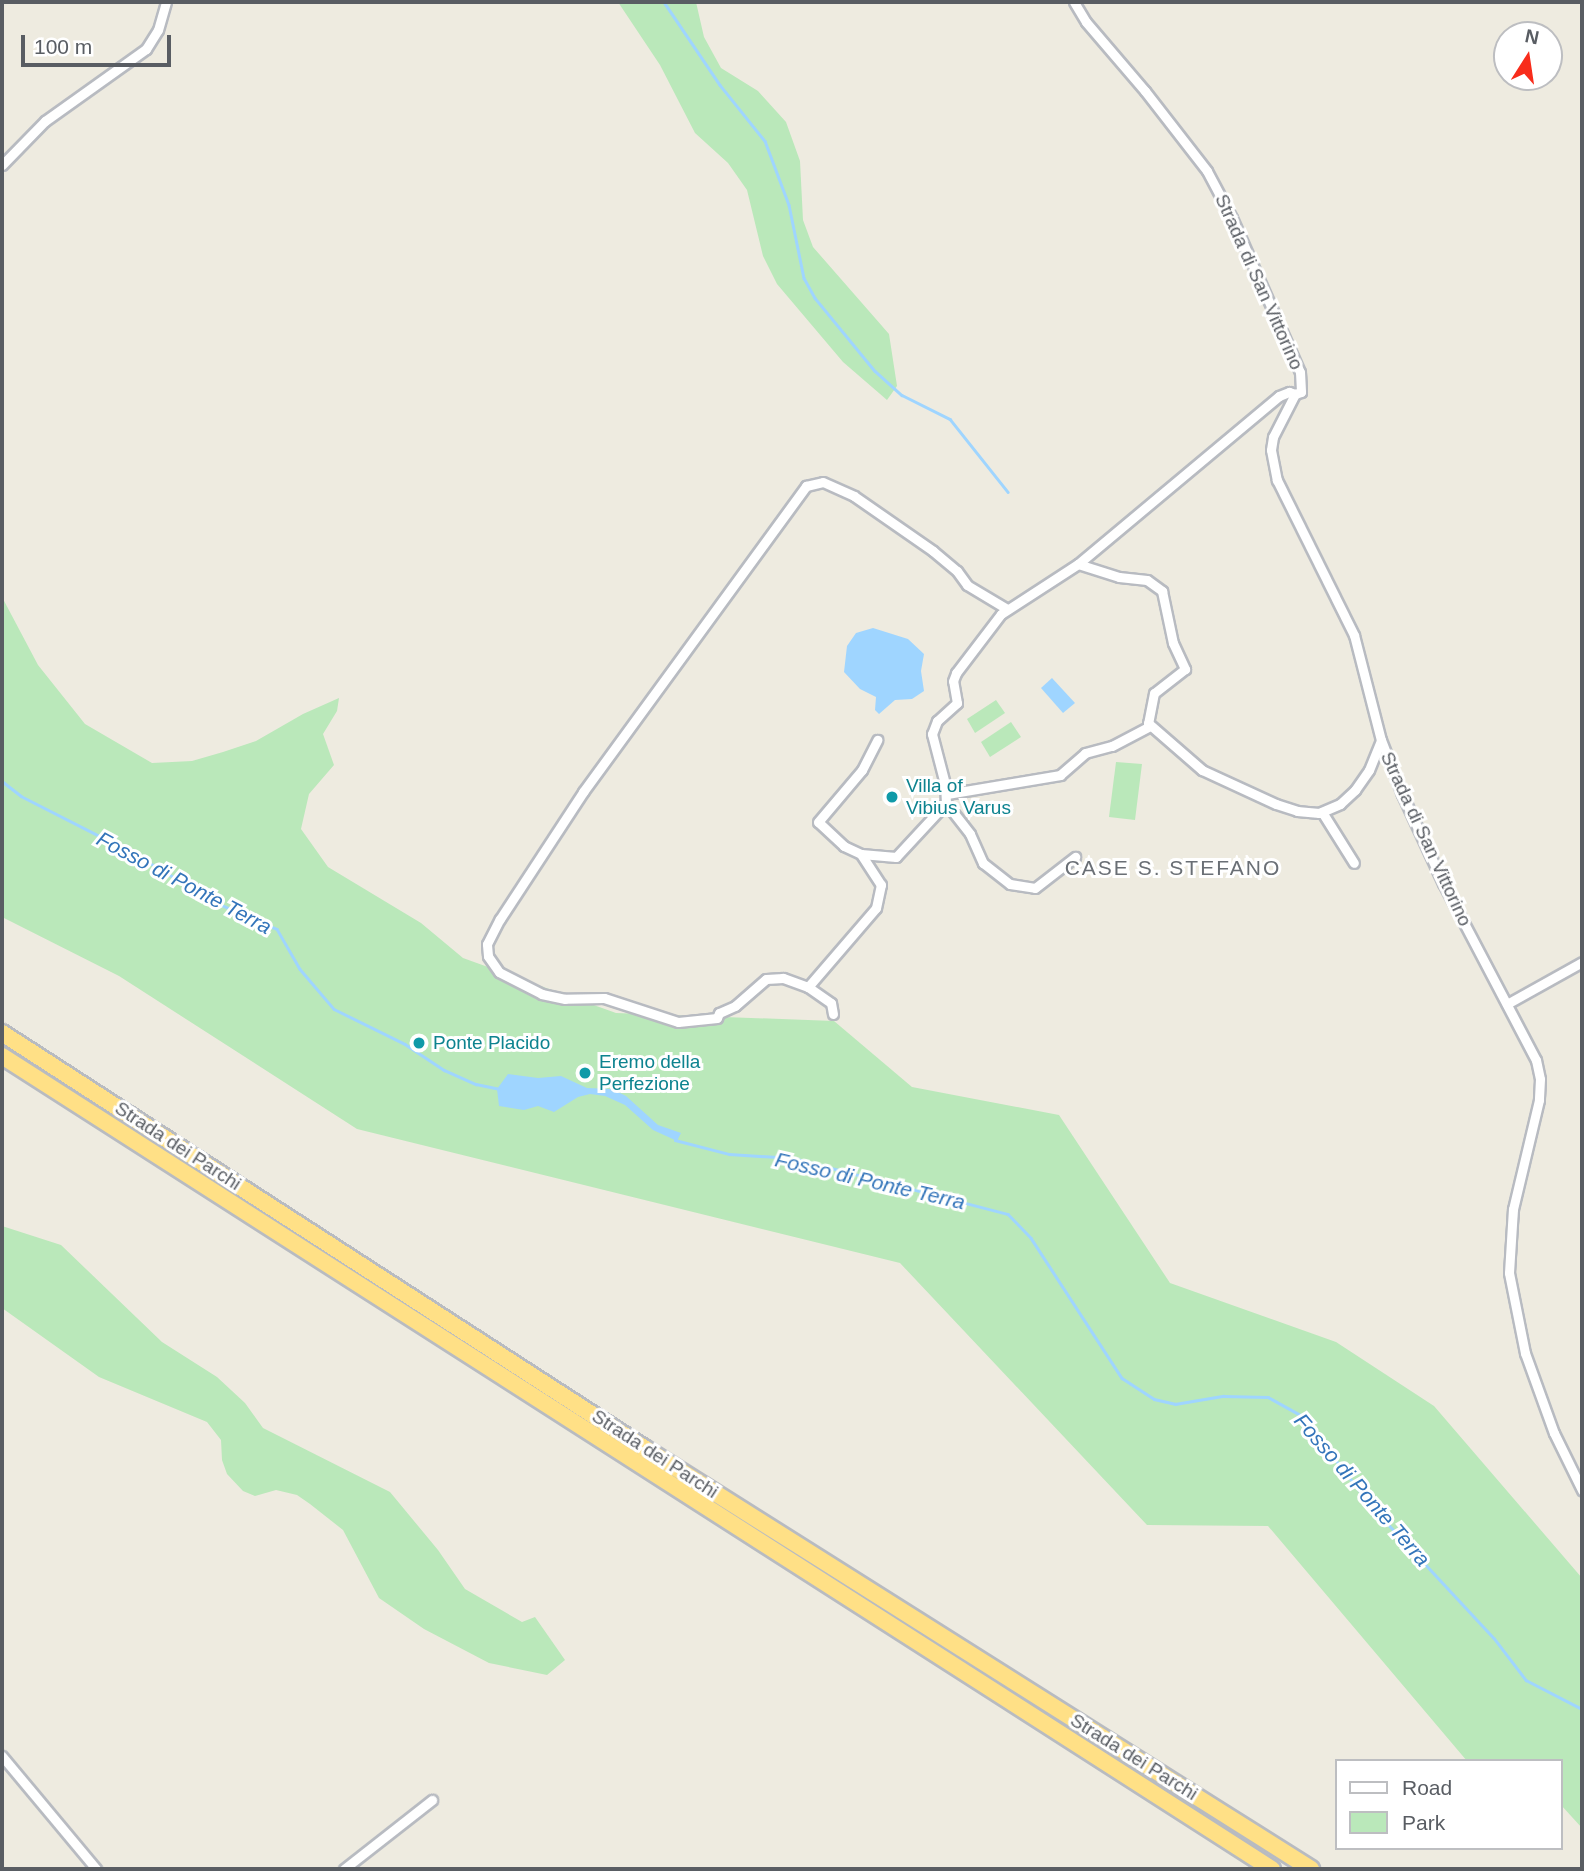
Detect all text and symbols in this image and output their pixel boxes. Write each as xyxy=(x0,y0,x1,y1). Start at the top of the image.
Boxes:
scale bar xyxy=(24,21,175,65)
north arrow xyxy=(1493,21,1563,91)
text: N xyxy=(1523,25,1541,49)
text: 100 m xyxy=(34,35,92,58)
street label: Strada di San Vittorino xyxy=(1210,191,1308,373)
street label: Strada di San Vittorino xyxy=(1376,748,1476,930)
place label: Villa of Vibius Varus xyxy=(906,775,1011,819)
marker: Villa of Vibius Varus xyxy=(884,789,900,805)
water label: Fosso di Ponte Terra xyxy=(92,826,276,940)
district label: CASE S. STEFANO xyxy=(1067,855,1279,881)
place label: Ponte Placido xyxy=(433,1032,550,1054)
marker: Ponte Placido xyxy=(411,1035,427,1051)
place label: Eremo della Perfezione xyxy=(599,1051,700,1095)
marker: Eremo della Perfezione xyxy=(577,1065,593,1081)
street label: Strada dei Parchi xyxy=(111,1097,245,1195)
water label: Fosso di Ponte Terra xyxy=(773,1147,967,1215)
street label: Strada dei Parchi xyxy=(588,1405,722,1503)
water label: Fosso di Ponte Terra xyxy=(1289,1408,1435,1572)
street label: Strada dei Parchi xyxy=(1066,1709,1202,1805)
legend xyxy=(1336,1759,1563,1850)
text: Road xyxy=(1402,1776,1452,1799)
text: Park xyxy=(1402,1811,1445,1834)

